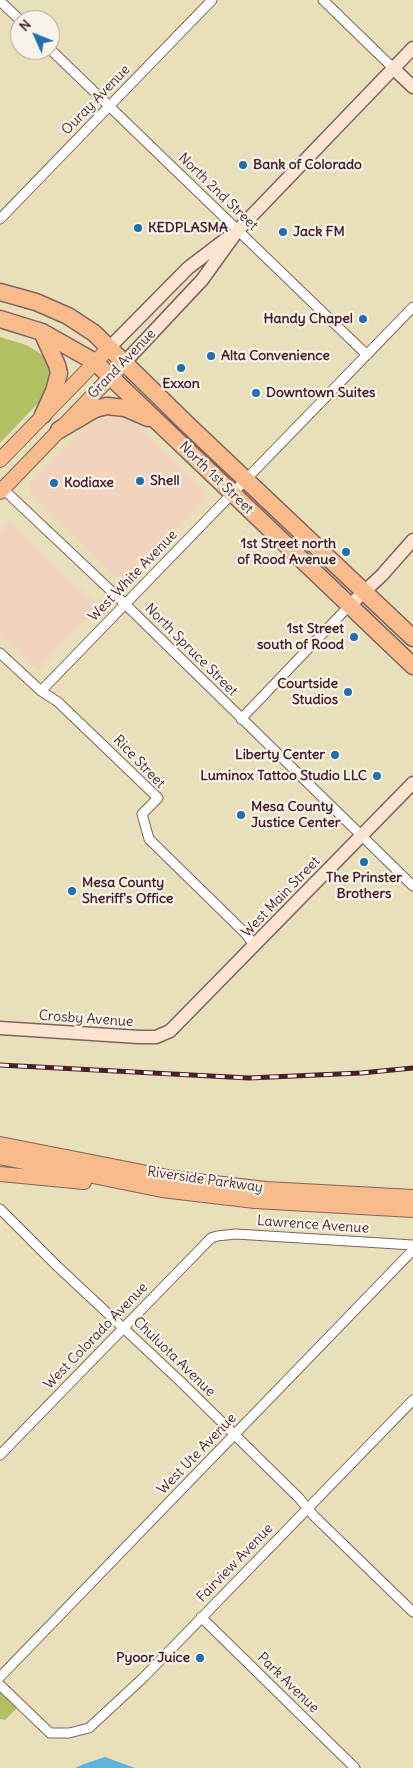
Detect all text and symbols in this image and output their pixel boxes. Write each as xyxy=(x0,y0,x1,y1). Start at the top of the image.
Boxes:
north arrow xyxy=(10,10,60,60)
text: N xyxy=(15,16,35,35)
street label: Ouray Avenue xyxy=(58,62,134,138)
street label: North 2nd Street xyxy=(175,150,261,234)
place label: Bank of Colorado xyxy=(253,157,362,173)
marker: Bank of Colorado xyxy=(237,159,249,171)
place label: KEDPLASMA xyxy=(148,220,228,236)
marker: KEDPLASMA xyxy=(132,222,144,234)
place label: Jack FM xyxy=(293,224,345,240)
marker: Jack FM xyxy=(277,226,289,238)
place label: Handy Chapel xyxy=(263,311,353,327)
marker: Handy Chapel xyxy=(357,313,369,325)
street label: Grand Avenue xyxy=(85,326,159,402)
place label: Alta Convenience xyxy=(221,348,330,364)
marker: Alta Convenience xyxy=(205,350,217,362)
marker: Exxon xyxy=(175,362,187,374)
place label: Exxon xyxy=(162,376,200,392)
place label: Downtown Suites xyxy=(266,385,375,401)
marker: Downtown Suites xyxy=(250,387,262,399)
street label: North 1st Street xyxy=(175,438,257,518)
place label: Shell xyxy=(150,473,180,489)
place label: Kodiaxe xyxy=(64,475,114,491)
marker: Shell xyxy=(134,475,146,487)
marker: Kodiaxe xyxy=(48,477,60,489)
street label: West White Avenue xyxy=(85,527,181,625)
place label: 1st Street north of Rood Avenue xyxy=(237,536,336,568)
marker: 1st Street north of Rood Avenue xyxy=(340,546,352,558)
street label: North Spruce Street xyxy=(141,600,241,700)
place label: 1st Street south of Rood xyxy=(257,621,344,654)
marker: 1st Street south of Rood xyxy=(348,631,360,643)
place label: Courtside Studios xyxy=(277,676,338,709)
marker: Courtside Studios xyxy=(342,686,354,698)
street label: Rice Street xyxy=(110,732,168,792)
place label: Liberty Center xyxy=(235,747,325,763)
marker: Liberty Center xyxy=(329,749,341,761)
place label: Luminox Tattoo Studio LLC xyxy=(200,768,367,784)
marker: Luminox Tattoo Studio LLC xyxy=(371,770,383,782)
place label: Mesa County Justice Center xyxy=(251,799,340,832)
marker: Mesa County Justice Center xyxy=(235,809,247,821)
street label: West Main Street xyxy=(238,853,324,941)
marker: The Prinster Brothers xyxy=(358,856,370,868)
place label: The Prinster Brothers xyxy=(326,870,402,902)
place label: Mesa County Sheriff's Office xyxy=(82,875,173,908)
marker: Mesa County Sheriff's Office xyxy=(66,885,78,897)
street label: Crosby Avenue xyxy=(38,1007,134,1031)
street label: Riverside Parkway xyxy=(146,1164,264,1196)
street label: Lawrence Avenue xyxy=(256,1213,370,1237)
street label: West Colorado Avenue xyxy=(41,1279,151,1393)
street label: Chuluota Avenue xyxy=(130,1314,218,1400)
street label: West Ute Avenue xyxy=(154,1410,240,1498)
street label: Fairview Avenue xyxy=(193,1520,277,1606)
street label: Park Avenue xyxy=(254,1649,322,1717)
place label: Pyoor Juice xyxy=(116,1650,190,1666)
marker: Pyoor Juice xyxy=(194,1652,206,1664)

